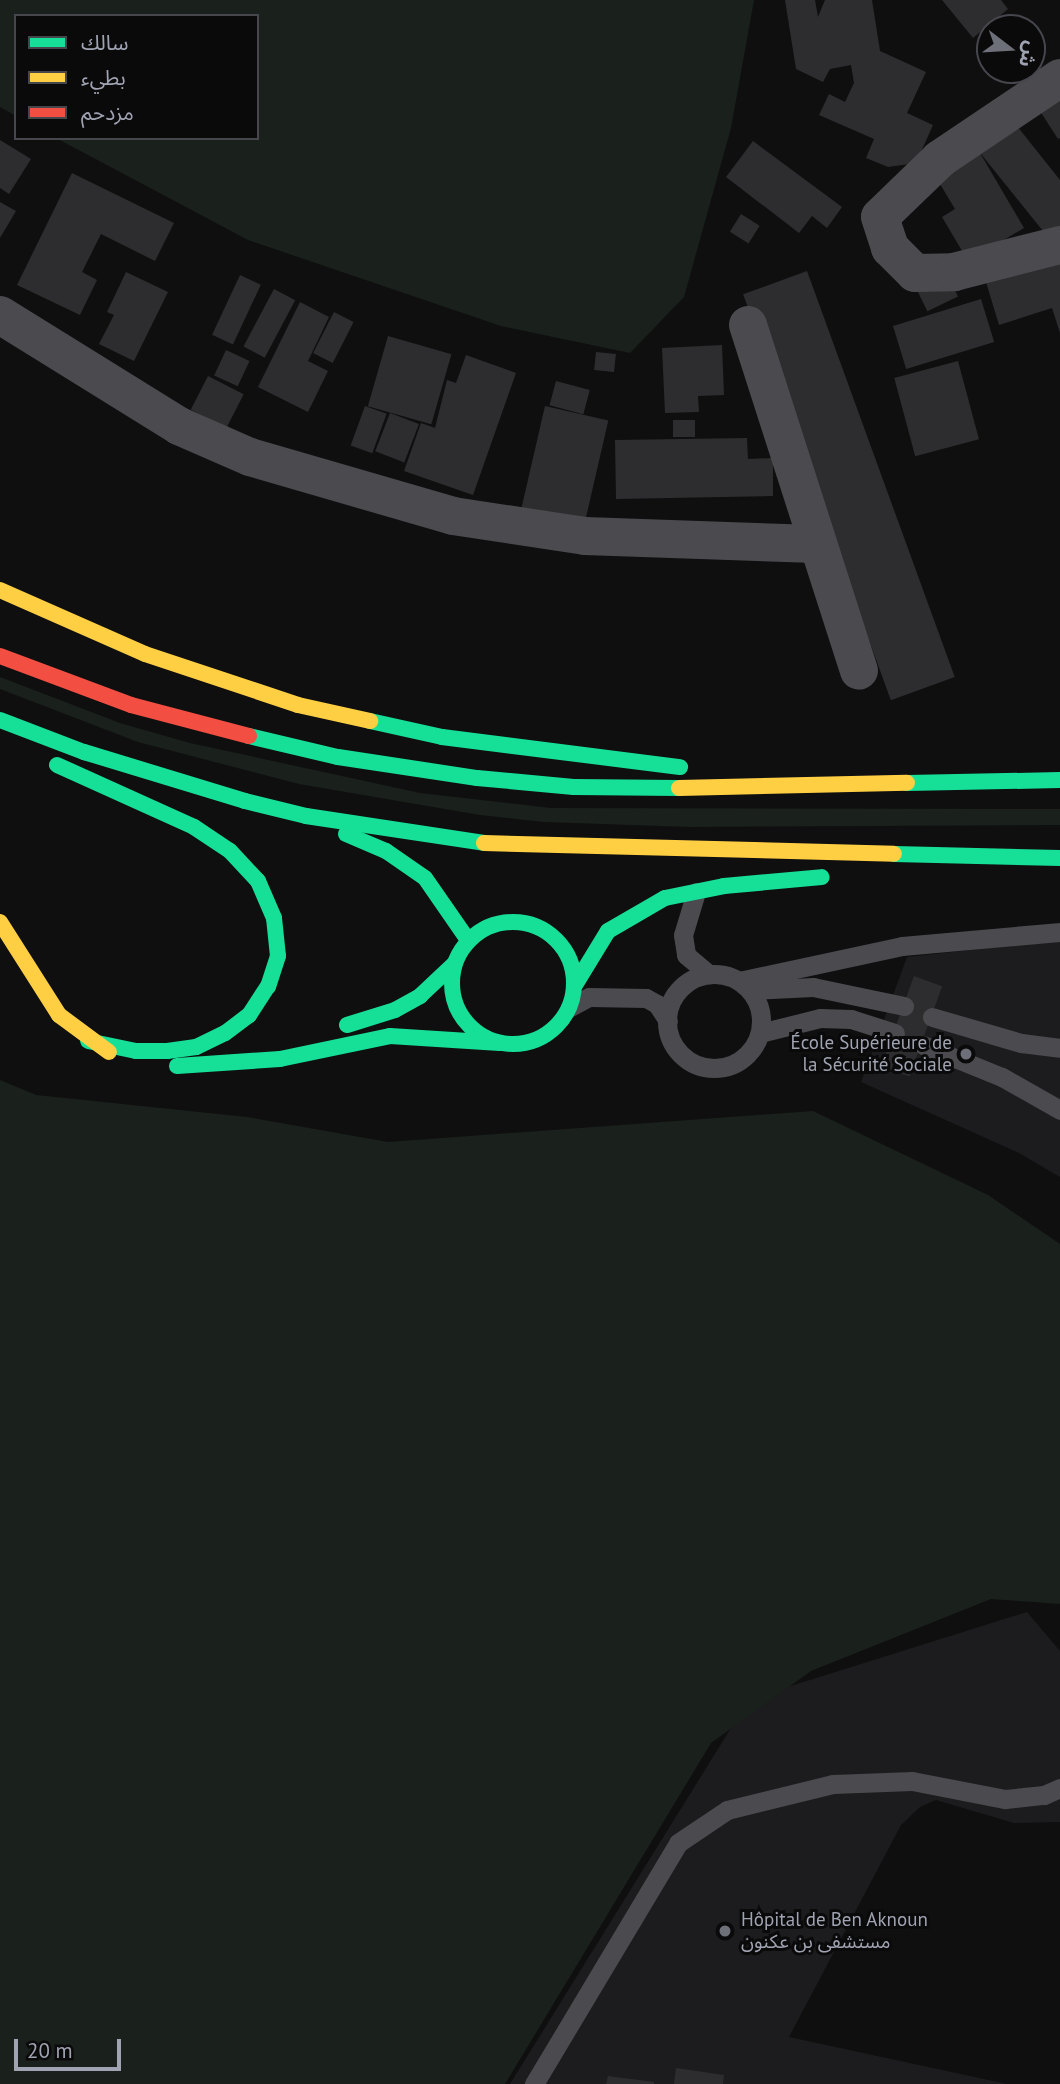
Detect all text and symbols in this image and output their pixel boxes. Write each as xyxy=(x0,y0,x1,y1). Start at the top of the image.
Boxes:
legend xyxy=(14,14,259,140)
north arrow xyxy=(976,14,1046,84)
text: سالك xyxy=(81,29,128,56)
text: ش xyxy=(1014,39,1044,71)
text: بطيء xyxy=(81,64,126,91)
text: مزدحم xyxy=(81,99,134,126)
place label: École Supérieure de la Sécurité Sociale xyxy=(790,1032,952,1076)
marker: École Supérieure de la Sécurité Sociale xyxy=(958,1046,974,1062)
place label: Hôpital de Ben Aknoun مستشفى بن عكنون xyxy=(741,1909,928,1953)
marker: Hôpital de Ben Aknoun مستشفى بن عكنون xyxy=(715,1921,735,1941)
scale bar xyxy=(18,2024,124,2068)
text: 20 m xyxy=(27,2037,73,2064)

